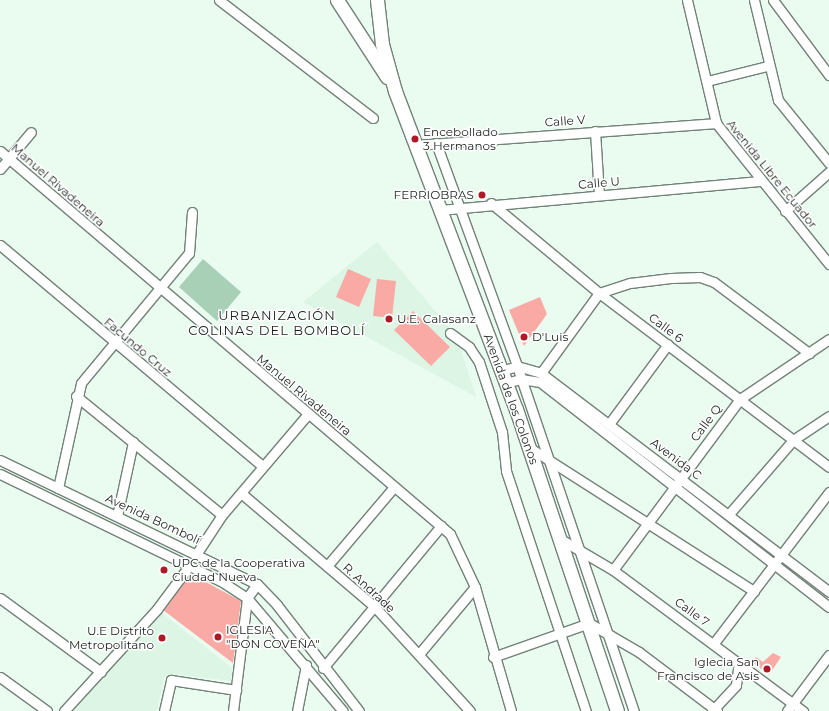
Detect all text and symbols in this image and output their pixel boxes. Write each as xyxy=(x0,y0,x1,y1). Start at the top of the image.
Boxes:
street label: Calle V xyxy=(544,112,586,130)
street label: Avenida Libre Ecuador xyxy=(724,117,820,231)
place label: Encebollado 3 Hermanos xyxy=(423,125,498,153)
marker: Encebollado 3 Hermanos xyxy=(410,134,420,144)
street label: Manuel Rivadeneira xyxy=(8,141,108,229)
street label: Calle U xyxy=(578,174,620,192)
place label: FERRIOBRAS xyxy=(394,188,474,202)
marker: FERRIOBRAS xyxy=(477,190,487,200)
district label: URBANIZACIÓN COLINAS DEL BOMBOLÍ xyxy=(188,308,366,339)
street label: Calle 6 xyxy=(646,310,686,346)
place label: U.E. Calasanz xyxy=(397,312,476,326)
marker: U.E. Calasanz xyxy=(384,314,394,324)
street label: Facundo Cruz xyxy=(101,315,175,379)
place label: D'Luis xyxy=(532,330,568,344)
street label: Avenida de los Colonos xyxy=(481,332,541,466)
marker: D'Luis xyxy=(519,332,529,342)
street label: Manuel Rivadeneira xyxy=(254,351,354,439)
street label: Calle Q xyxy=(687,402,725,444)
street label: Avenida C xyxy=(648,435,704,483)
street label: Avenida Bombolí xyxy=(103,491,203,547)
place label: UPC de la Cooperativa Ciudad Nueva xyxy=(172,556,305,584)
street label: R. Andrade xyxy=(340,560,398,616)
marker: UPC de la Cooperativa Ciudad Nueva xyxy=(159,565,169,575)
street label: Calle 7 xyxy=(672,595,712,629)
place label: IGLESIA "DON COVEÑA" xyxy=(226,623,320,651)
place label: U.E Distrito Metropolitano xyxy=(69,624,154,652)
marker: IGLESIA "DON COVEÑA" xyxy=(213,632,223,642)
marker: U.E Distrito Metropolitano xyxy=(157,633,167,643)
place label: Iglecia San Francisco de Asis xyxy=(657,655,759,683)
marker: Iglecia San Francisco de Asis xyxy=(762,664,772,674)

